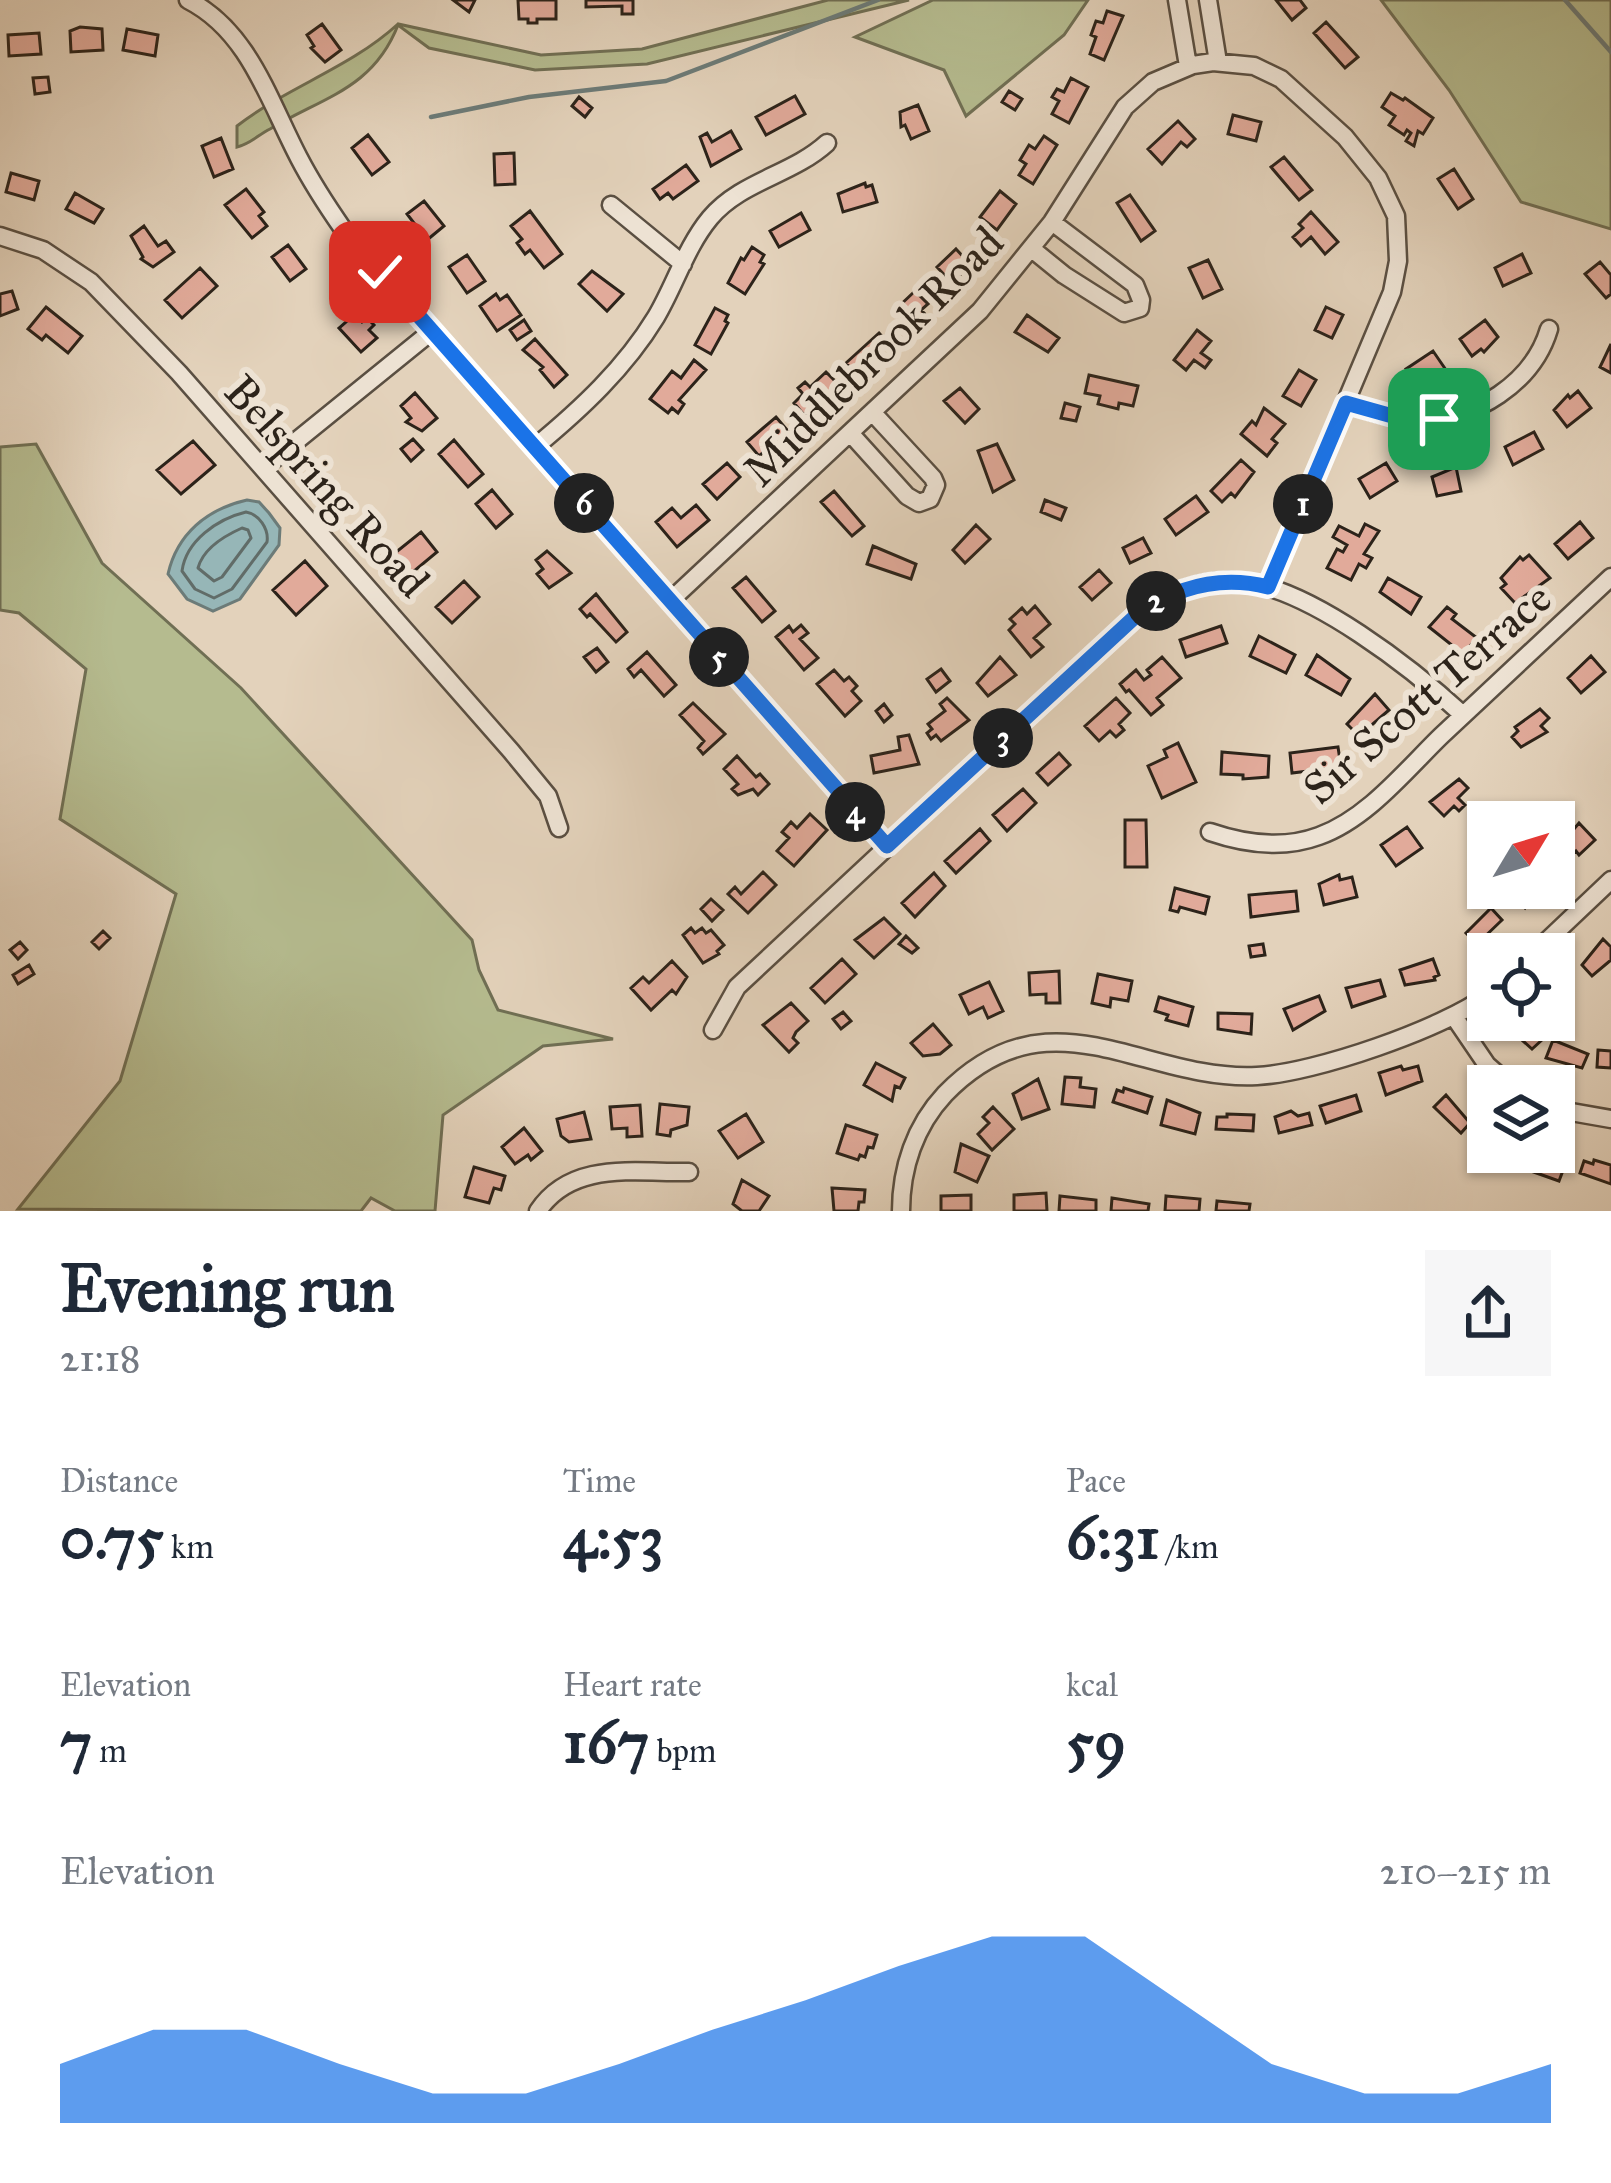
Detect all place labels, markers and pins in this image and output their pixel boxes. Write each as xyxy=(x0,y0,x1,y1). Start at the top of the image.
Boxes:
pin xyxy=(329,221,431,323)
pin xyxy=(1388,368,1490,470)
pin: 6 xyxy=(554,473,614,533)
pin: 1 xyxy=(1273,474,1333,534)
pin: 2 xyxy=(1126,571,1186,631)
pin: 5 xyxy=(689,627,749,687)
pin: 3 xyxy=(973,708,1033,768)
pin: 4 xyxy=(825,782,885,842)

